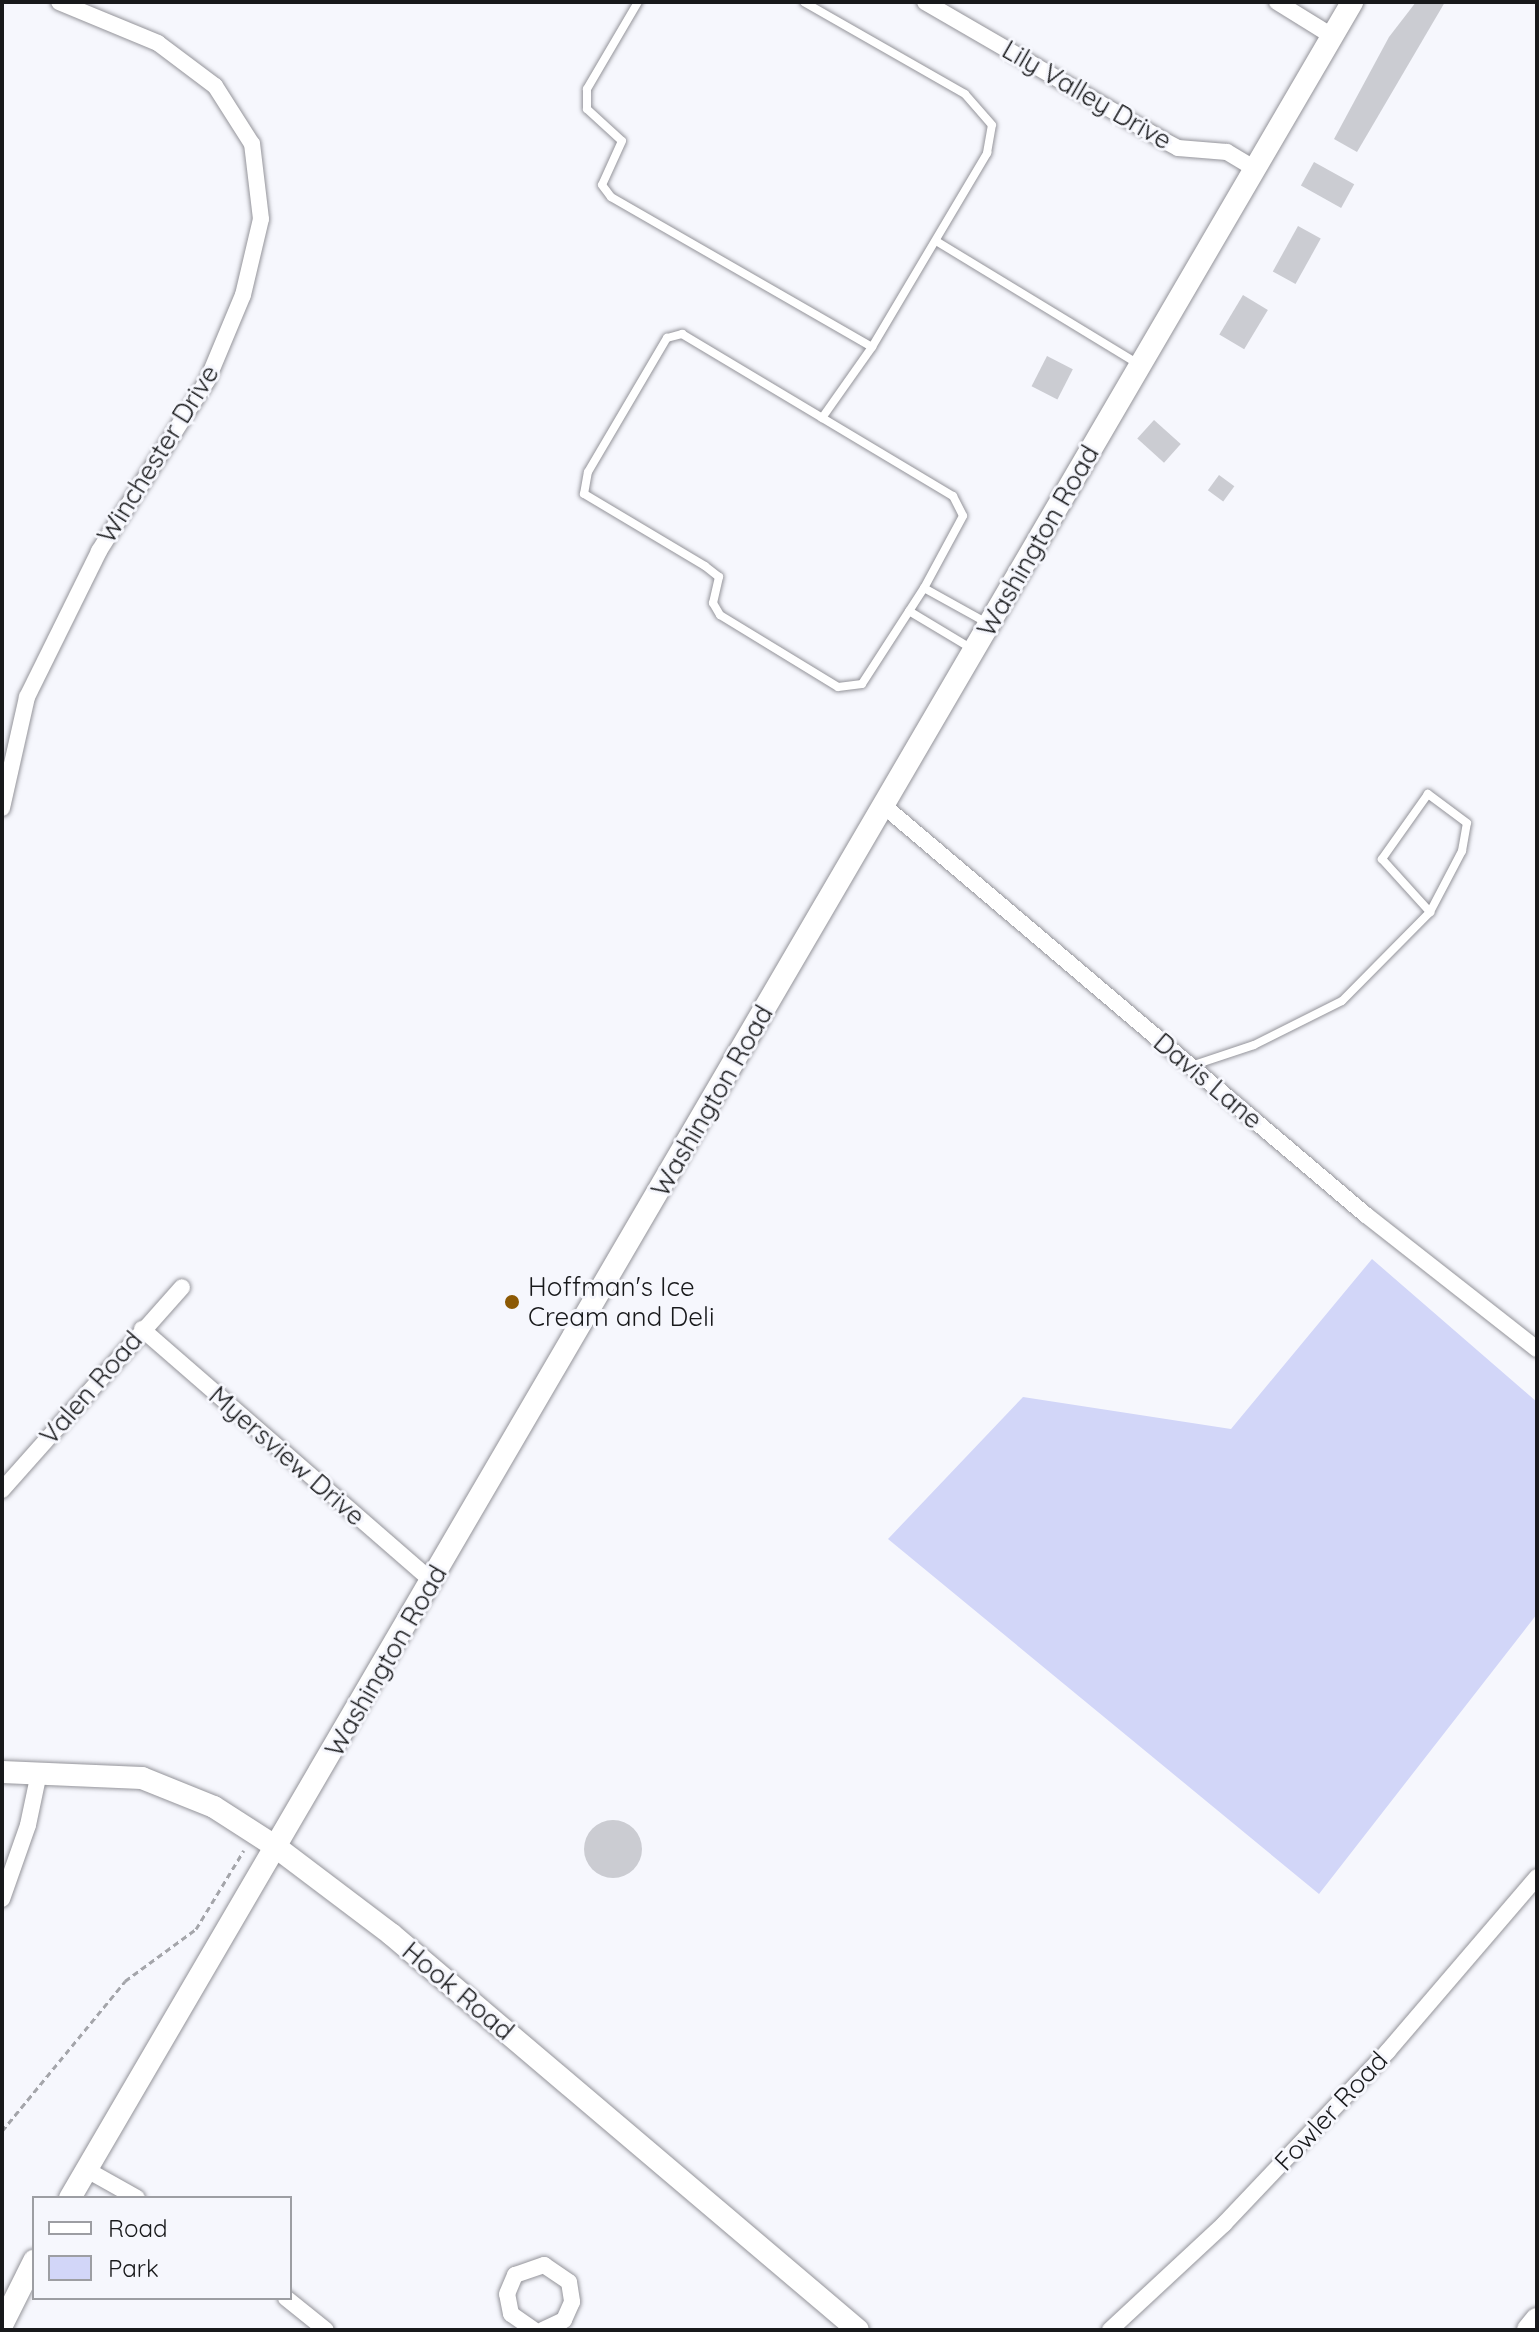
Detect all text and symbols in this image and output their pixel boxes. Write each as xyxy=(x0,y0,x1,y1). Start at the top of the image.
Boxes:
street label: Lily Valley Drive xyxy=(997,34,1177,156)
street label: Winchester Drive xyxy=(91,359,225,549)
street label: Washington Road xyxy=(971,440,1105,642)
street label: Washington Road xyxy=(645,1000,779,1202)
street label: Davis Lane xyxy=(1147,1027,1269,1135)
place label: Hoffman's Ice Cream and Deli xyxy=(528,1271,715,1332)
marker: Hoffman's Ice Cream and Deli xyxy=(503,1293,521,1311)
street label: Valen Road xyxy=(33,1325,149,1451)
street label: Myersview Drive xyxy=(203,1380,371,1532)
street label: Washington Road xyxy=(319,1560,453,1762)
street label: Hook Road xyxy=(396,1935,520,2047)
street label: Fowler Road xyxy=(1268,2045,1394,2177)
legend xyxy=(32,2196,292,2300)
text: Road xyxy=(108,2213,168,2243)
text: Park xyxy=(108,2253,159,2283)

